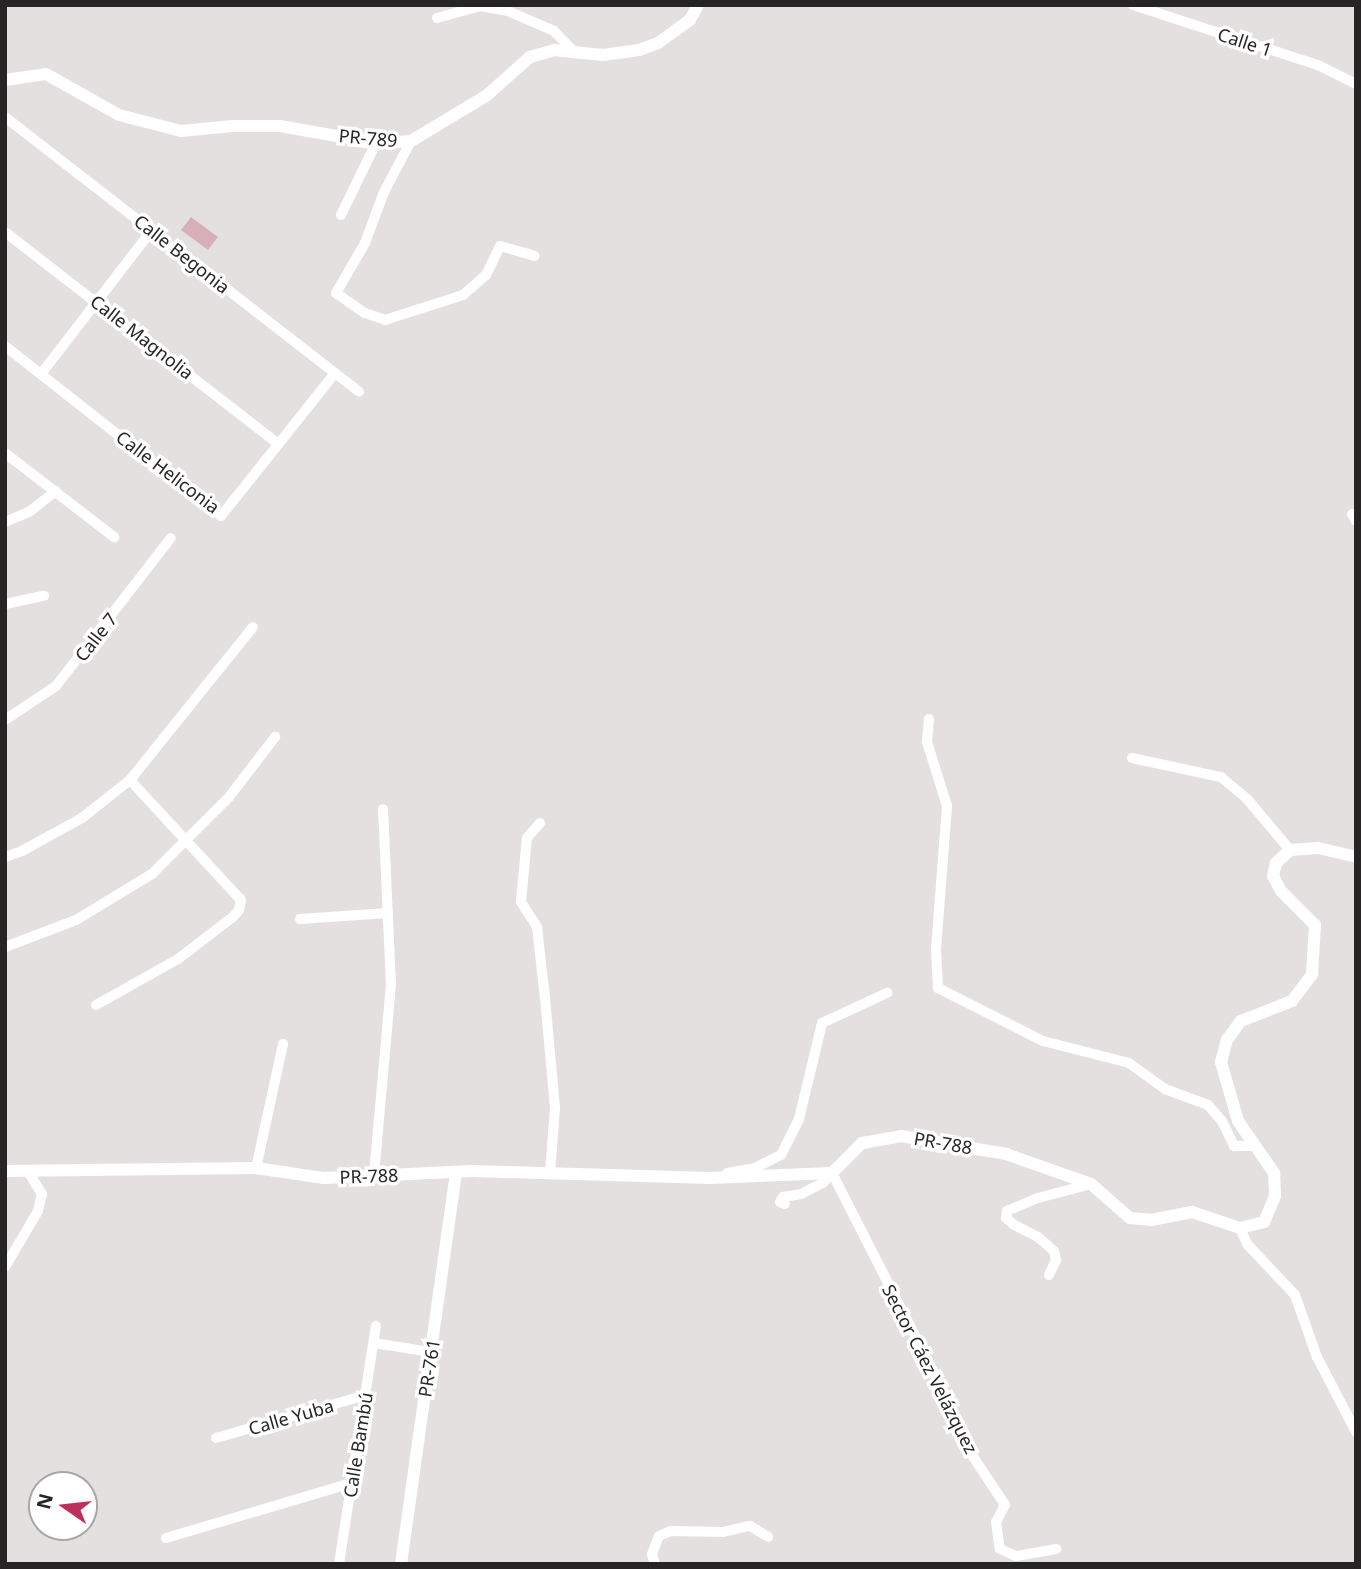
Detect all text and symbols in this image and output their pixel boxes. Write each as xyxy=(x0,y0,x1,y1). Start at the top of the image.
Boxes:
street label: Calle 1 xyxy=(1215,23,1275,61)
street label: PR-789 xyxy=(338,125,398,151)
street label: Calle Begonia xyxy=(130,210,234,298)
street label: Calle Magnolia xyxy=(86,290,198,384)
street label: Calle Heliconia xyxy=(112,426,224,518)
street label: Calle 7 xyxy=(70,608,122,666)
street label: PR-788 xyxy=(912,1127,974,1159)
street label: PR-788 xyxy=(339,1164,399,1188)
street label: Sector Cáez Velázquez xyxy=(878,1281,982,1457)
street label: PR-761 xyxy=(414,1337,444,1399)
street label: Calle Bambú xyxy=(339,1391,377,1499)
street label: Calle Yuba xyxy=(246,1395,336,1439)
north arrow xyxy=(28,1471,98,1541)
text: N xyxy=(30,1491,59,1512)

